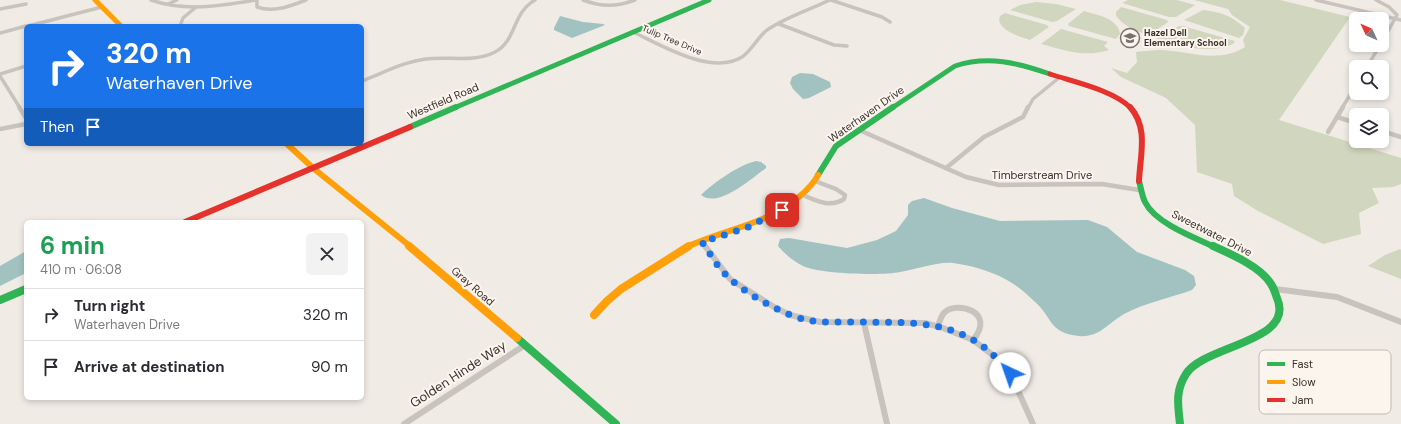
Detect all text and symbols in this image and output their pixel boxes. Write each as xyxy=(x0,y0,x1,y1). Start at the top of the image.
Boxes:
north arrow xyxy=(1349,12,1389,52)
map controls xyxy=(1349,12,1389,148)
street label: Tulip Tree Drive xyxy=(640,22,704,58)
school or university icon: Hazel Dell Elementary School xyxy=(1119,27,1141,49)
place label: Hazel Dell Elementary School xyxy=(1144,27,1227,49)
text: 320 m xyxy=(106,35,192,72)
icon: right xyxy=(40,40,92,92)
button: search xyxy=(1349,60,1389,100)
text: Waterhaven Drive xyxy=(106,71,253,95)
street label: Westfield Road xyxy=(405,80,481,122)
street label: Waterhaven Drive xyxy=(825,83,907,145)
button: layers xyxy=(1349,108,1389,148)
icon: arrive xyxy=(82,116,104,138)
text: Then xyxy=(40,117,74,137)
street label: Timberstream Drive xyxy=(992,168,1092,182)
pin xyxy=(765,193,799,227)
icon: arrive xyxy=(771,199,793,221)
street label: Sweetwater Drive xyxy=(1169,207,1255,259)
text: 6 min xyxy=(40,230,105,261)
button: close xyxy=(306,233,348,275)
text: 410 m · 06:08 xyxy=(40,261,122,278)
street label: Gray Road xyxy=(448,263,498,309)
text: Turn right xyxy=(74,296,145,316)
icon: right xyxy=(40,304,62,326)
text: 320 m xyxy=(303,305,348,325)
text: Waterhaven Drive xyxy=(74,316,180,333)
street label: Golden Hinde Way xyxy=(407,337,509,411)
legend xyxy=(1259,350,1391,414)
position arrow xyxy=(989,352,1031,394)
icon: arrive xyxy=(40,356,62,378)
text: Arrive at destination xyxy=(74,357,225,377)
text: 90 m xyxy=(311,357,348,377)
text: Fast xyxy=(1292,357,1313,371)
text: Slow xyxy=(1292,375,1316,389)
text: Jam xyxy=(1292,393,1313,407)

